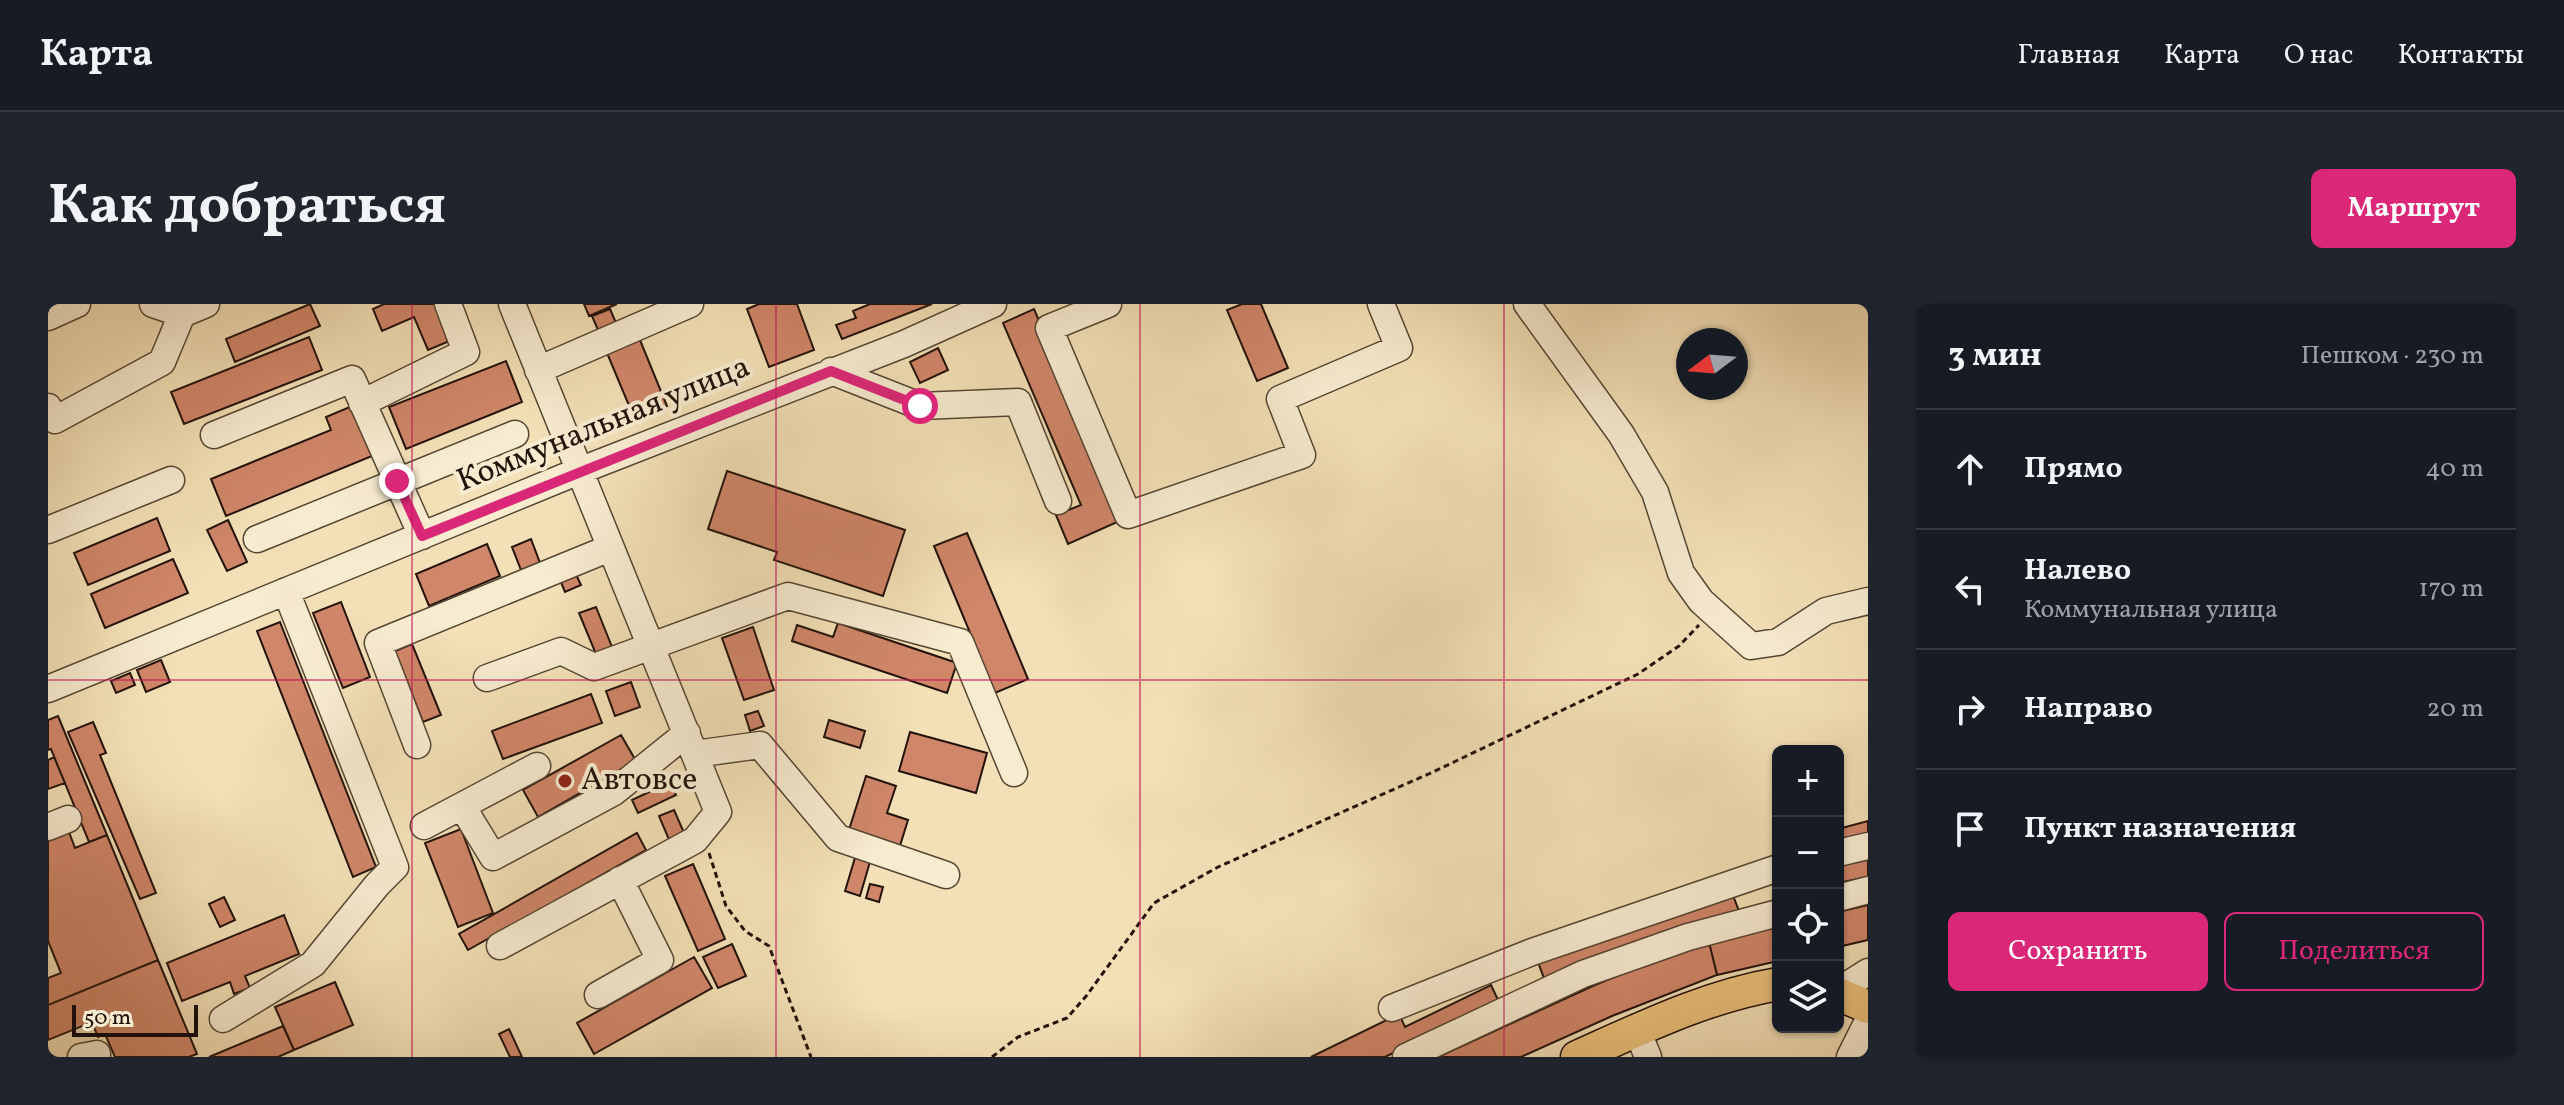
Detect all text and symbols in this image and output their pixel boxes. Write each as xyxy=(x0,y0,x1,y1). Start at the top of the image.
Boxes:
text: Карта xyxy=(40,29,153,82)
text: Главная xyxy=(2018,36,2120,75)
text: Карта xyxy=(2164,36,2240,75)
text: О нас xyxy=(2284,36,2354,75)
text: Контакты xyxy=(2398,36,2524,75)
text: Как добраться xyxy=(48,169,446,247)
button: Маршрут xyxy=(2311,169,2516,248)
north arrow xyxy=(1676,328,1748,400)
text: 3 мин xyxy=(1948,333,2042,380)
text: Пешком · 230 m xyxy=(2301,338,2484,374)
street label: Коммунальная улица xyxy=(451,346,757,504)
route start xyxy=(902,388,938,424)
icon: ahead xyxy=(1948,447,1992,491)
text: Прямо xyxy=(2024,448,2123,490)
text: 40 m xyxy=(2425,451,2484,487)
route end xyxy=(379,463,415,499)
text: Налево xyxy=(2024,550,2131,592)
icon: left xyxy=(1948,567,1992,611)
text: 170 m xyxy=(2419,571,2484,607)
text: Коммунальная улица xyxy=(2024,592,2278,628)
icon: right xyxy=(1948,687,1992,731)
text: Направо xyxy=(2024,688,2153,730)
text: 20 m xyxy=(2426,691,2484,727)
map controls xyxy=(1772,745,1844,1033)
button: + xyxy=(1772,745,1844,817)
place label: Автовсе xyxy=(581,759,697,803)
marker: Автовсе xyxy=(556,772,574,790)
icon: arrive xyxy=(1948,807,1992,851)
text: Пункт назначения xyxy=(2024,808,2296,850)
button: − xyxy=(1772,817,1844,889)
button: locate xyxy=(1772,889,1844,961)
button: Сохранить xyxy=(1948,912,2208,991)
button: Поделиться xyxy=(2224,912,2484,991)
button: layers xyxy=(1772,961,1844,1033)
scale bar xyxy=(72,1001,198,1037)
text: 50 m xyxy=(84,1003,131,1034)

